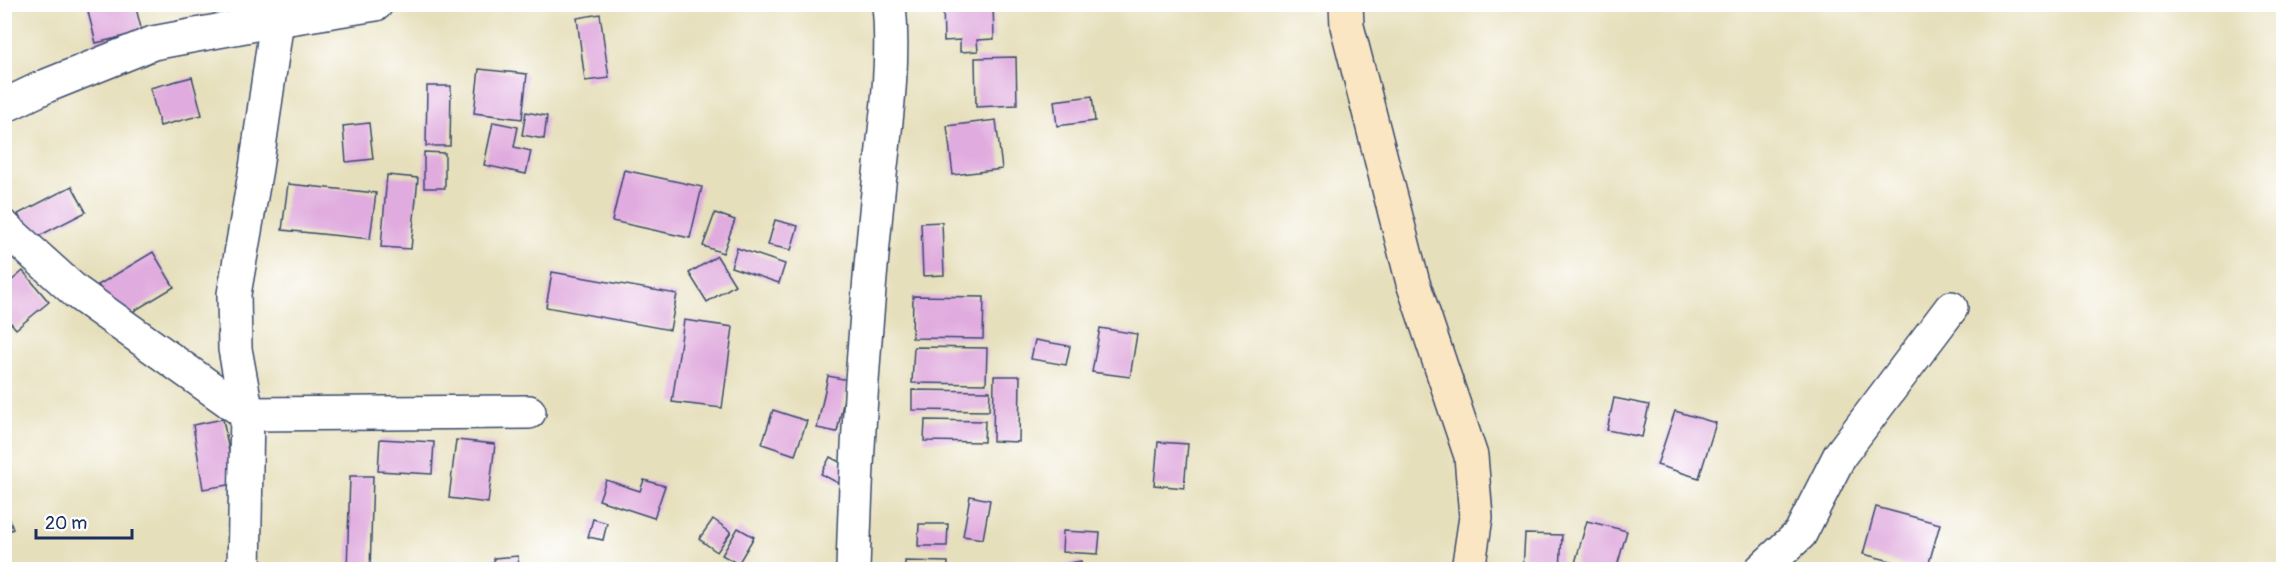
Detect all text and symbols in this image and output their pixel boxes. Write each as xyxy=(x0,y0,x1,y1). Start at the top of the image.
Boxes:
scale bar xyxy=(36,502,132,540)
text: 20 m xyxy=(45,512,87,535)

